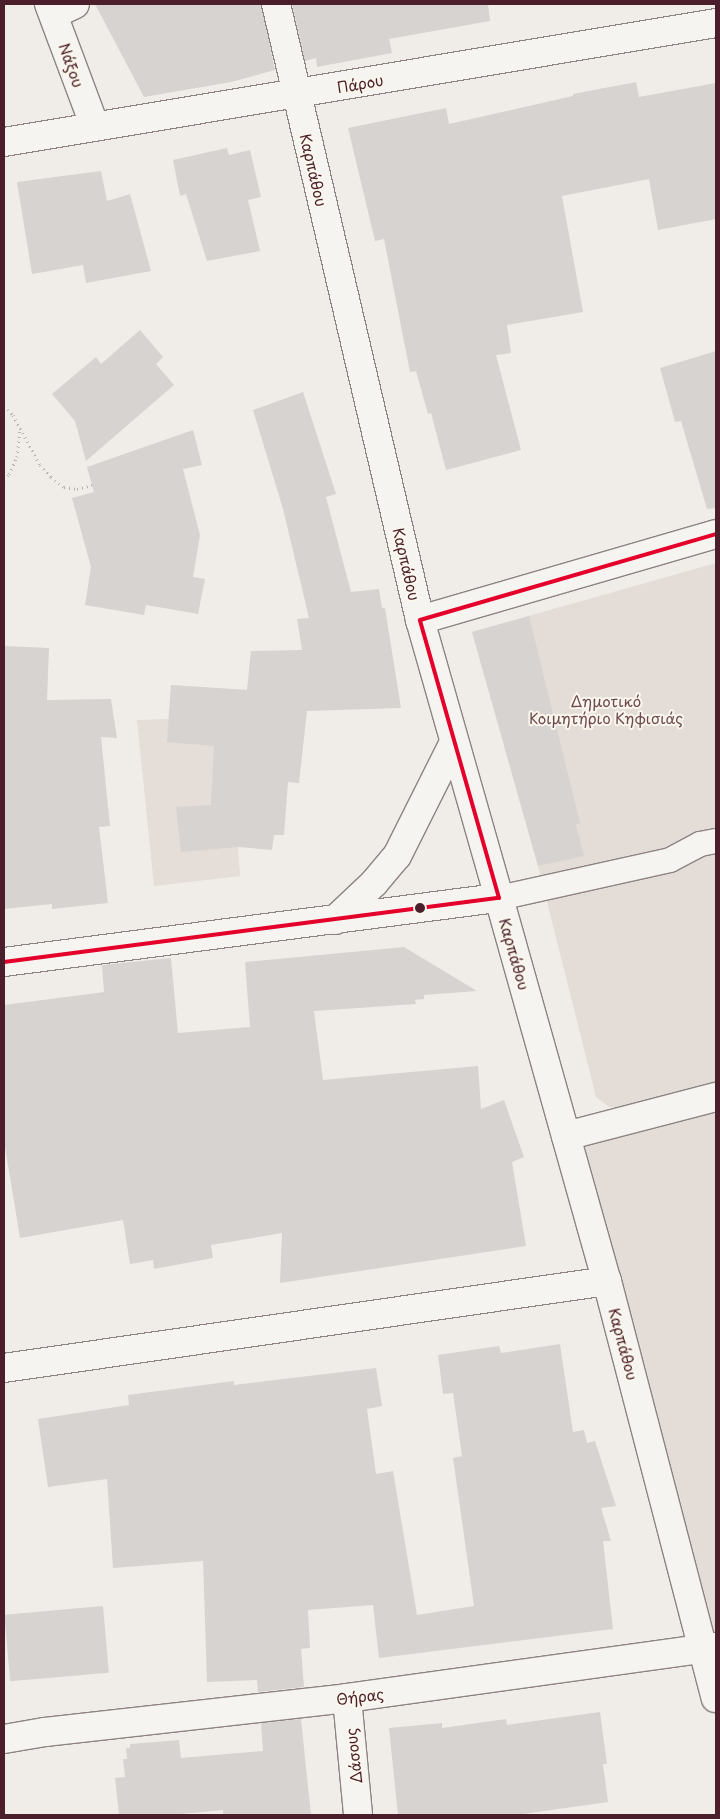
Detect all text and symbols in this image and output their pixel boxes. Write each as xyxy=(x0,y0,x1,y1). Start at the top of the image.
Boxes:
street label: Νάξου xyxy=(56,40,88,90)
street label: Πάρου xyxy=(335,70,385,96)
street label: Καρπάθου xyxy=(297,132,331,208)
street label: Καρπάθου xyxy=(390,526,424,602)
park label: Δημοτικό Κοιμητήριο Κηφισιάς xyxy=(529,691,683,726)
unlabelled marker xyxy=(415,903,425,913)
street label: Καρπάθου xyxy=(496,916,534,992)
street label: Καρπάθου xyxy=(606,1306,642,1382)
street label: Θήρας xyxy=(335,1684,385,1708)
street label: Δάσους xyxy=(341,1727,365,1785)

